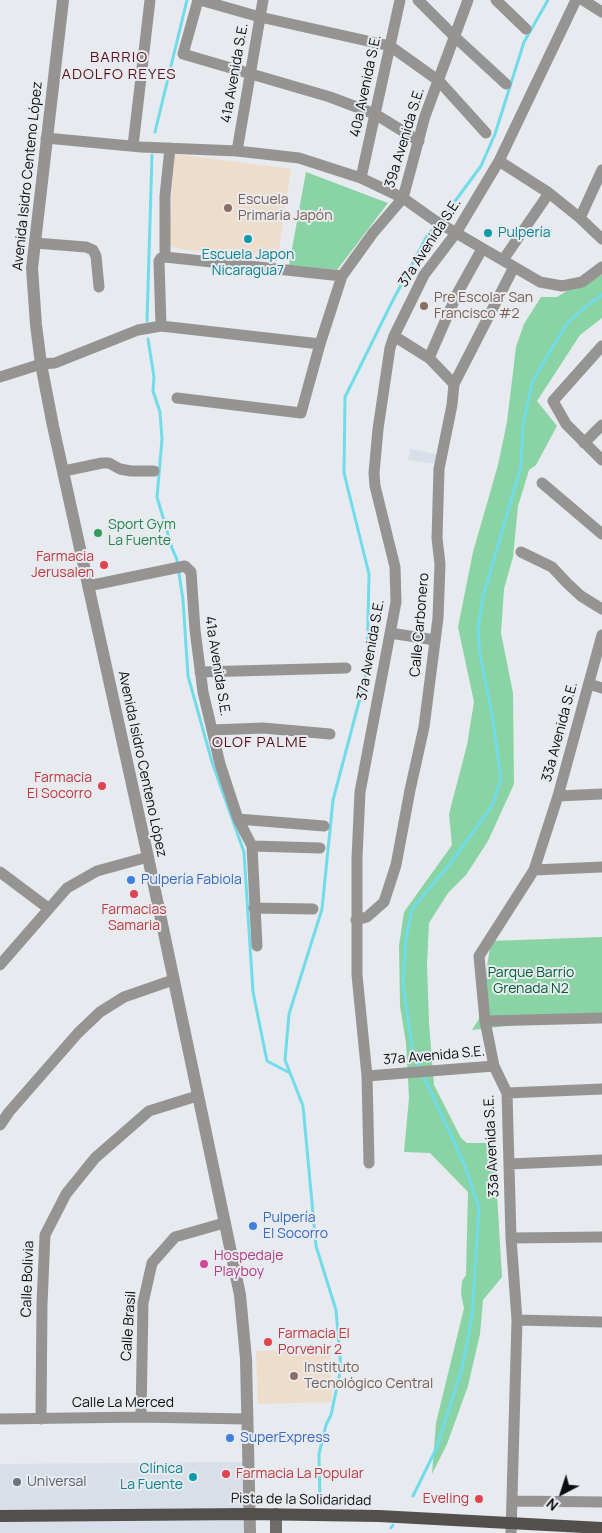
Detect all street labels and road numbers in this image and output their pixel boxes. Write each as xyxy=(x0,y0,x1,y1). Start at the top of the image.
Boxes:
street label: 41a Avenida S.E. xyxy=(218,22,252,124)
street label: 40a Avenida S.E. xyxy=(347,33,385,139)
street label: Avenida Isidro Centeno López xyxy=(10,81,46,271)
street label: 39a Avenida S.E. xyxy=(382,86,428,190)
street label: 37a Avenida S.E. xyxy=(395,196,465,290)
street label: Calle Carbonero xyxy=(407,572,433,678)
street label: 37a Avenida S.E. xyxy=(354,598,388,702)
street label: 41a Avenida S.E. xyxy=(201,615,233,717)
street label: Avenida Isidro Centeno López xyxy=(114,669,170,859)
street label: 33a Avenida S.E. xyxy=(539,680,581,784)
street label: 37a Avenida S.E. xyxy=(382,1043,486,1069)
street label: 33a Avenida S.E. xyxy=(481,1094,503,1198)
street label: Calle Bolivia xyxy=(18,1240,38,1318)
street label: Calle Brasil xyxy=(118,1290,140,1362)
street label: Calle La Merced xyxy=(72,1395,174,1411)
street label: Pista de la Solidaridad xyxy=(231,1490,371,1510)

